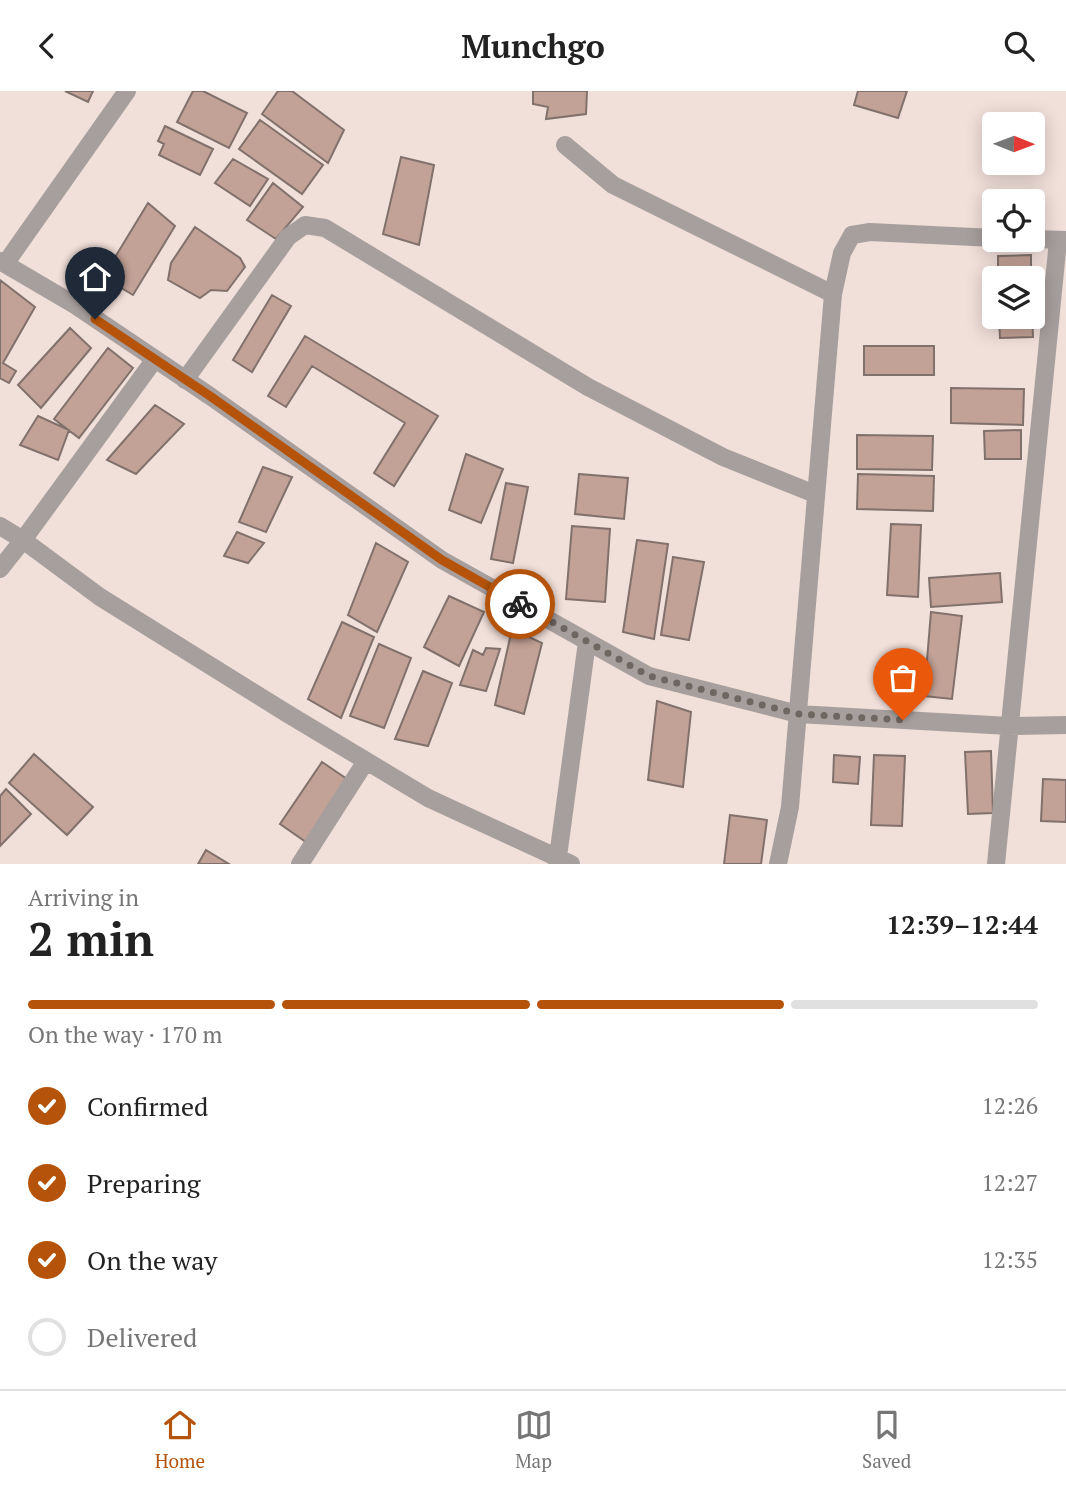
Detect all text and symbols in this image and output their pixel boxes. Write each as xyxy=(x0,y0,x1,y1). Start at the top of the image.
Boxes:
text: Munchgo xyxy=(461,25,605,67)
icon: back xyxy=(28,27,66,65)
icon: search xyxy=(1000,27,1038,65)
north arrow xyxy=(982,112,1045,175)
map controls xyxy=(982,112,1045,329)
button: locate xyxy=(982,189,1045,252)
pin xyxy=(65,247,125,319)
icon: home xyxy=(76,258,114,296)
button: layers xyxy=(982,266,1045,329)
courier xyxy=(485,569,555,639)
icon: bike xyxy=(501,585,539,623)
pin xyxy=(873,648,933,720)
icon: bag xyxy=(884,659,922,697)
text: Arriving in xyxy=(28,882,139,913)
text: 12:39–12:44 xyxy=(886,907,1038,941)
text: 2 min xyxy=(28,908,154,969)
text: On the way · 170 m xyxy=(28,1019,222,1050)
icon: check xyxy=(28,1087,66,1125)
text: Confirmed xyxy=(87,1089,208,1123)
text: 12:26 xyxy=(981,1090,1038,1121)
icon: check xyxy=(28,1164,66,1202)
text: Preparing xyxy=(87,1166,200,1200)
text: 12:27 xyxy=(981,1167,1038,1198)
icon: check xyxy=(28,1241,66,1279)
text: On the way xyxy=(87,1243,218,1277)
text: 12:35 xyxy=(981,1244,1038,1275)
text: Delivered xyxy=(87,1320,197,1354)
tab: Home xyxy=(155,1406,205,1473)
tab: Map xyxy=(515,1406,553,1473)
tab: Saved xyxy=(862,1406,911,1473)

